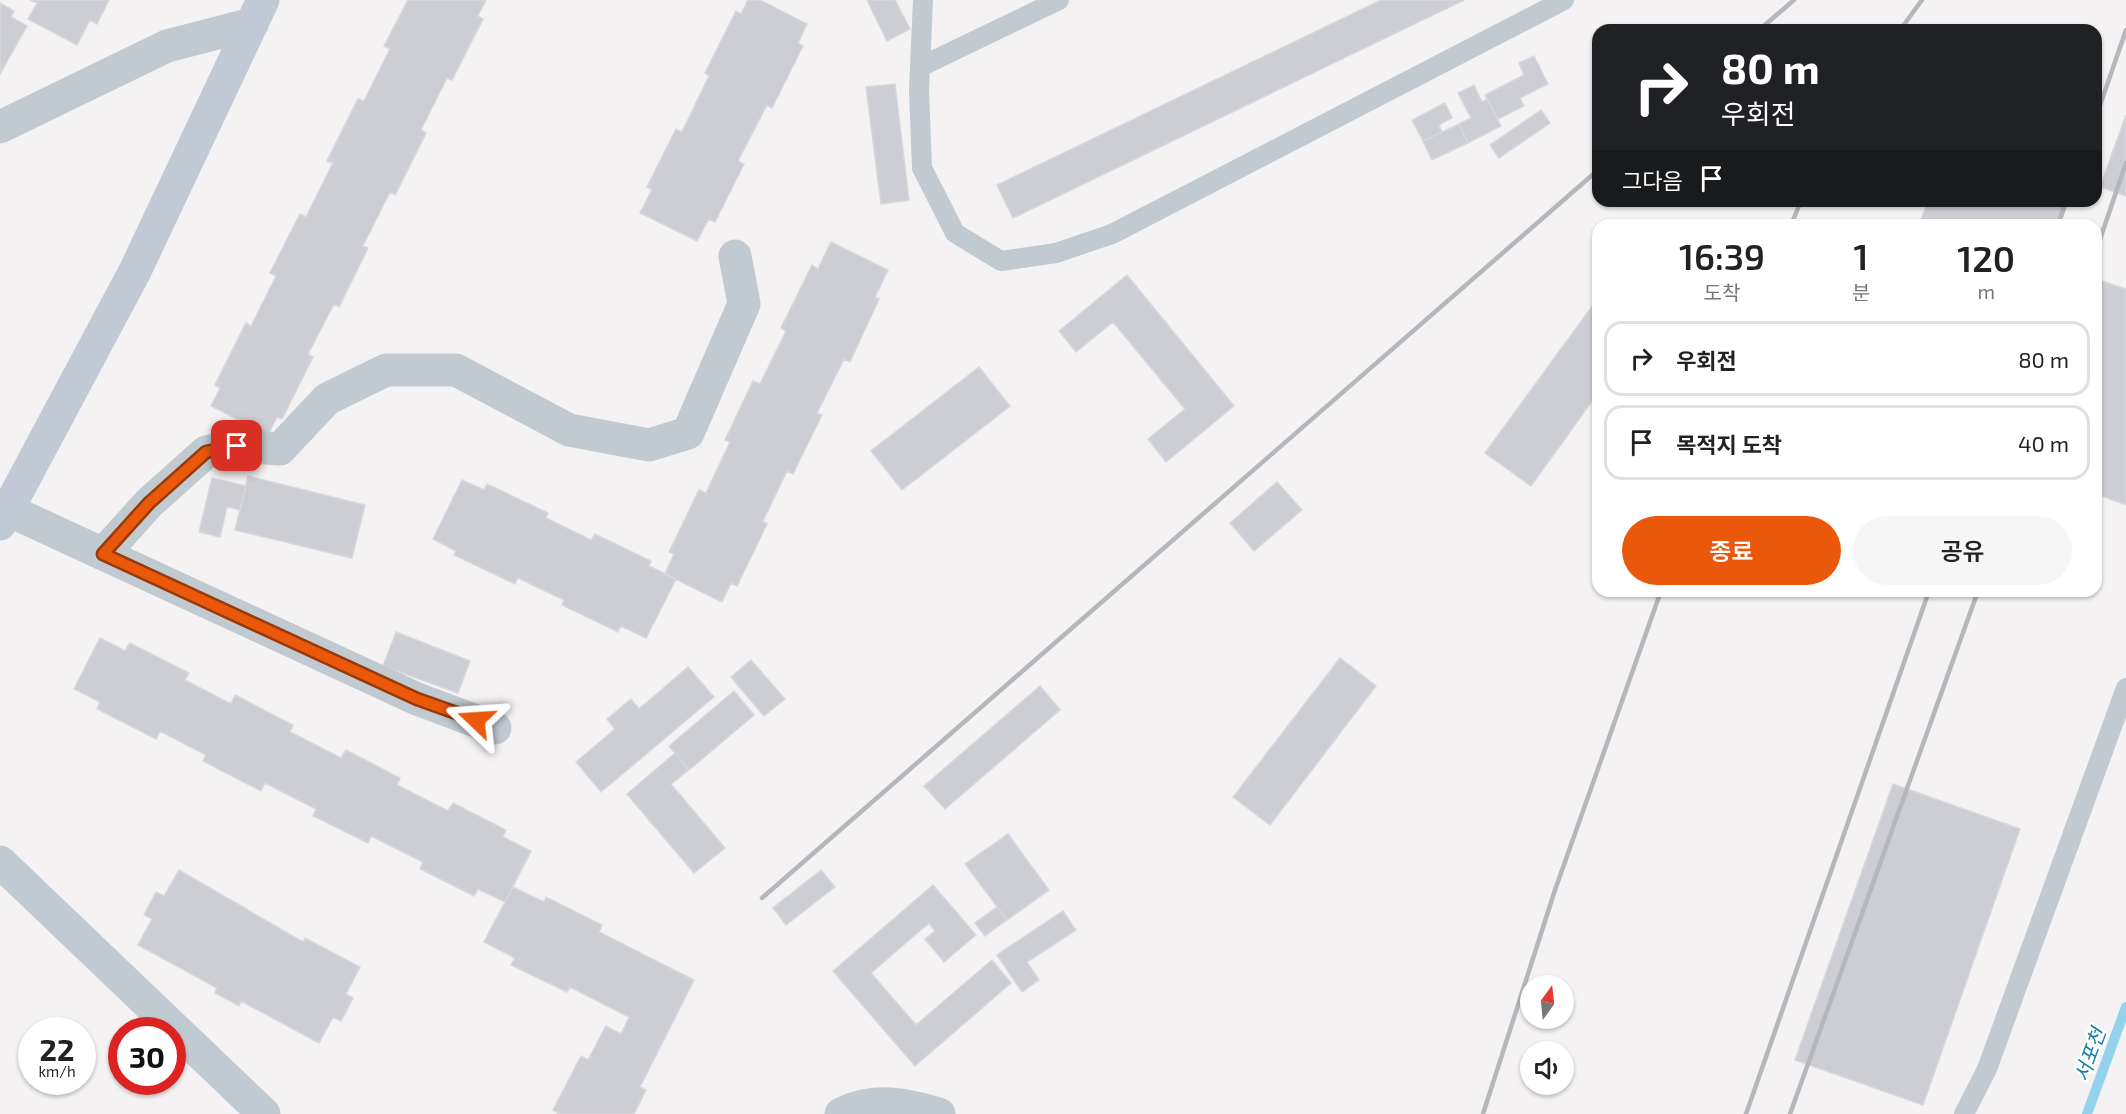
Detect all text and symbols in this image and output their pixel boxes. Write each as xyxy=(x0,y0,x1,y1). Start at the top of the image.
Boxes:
text: 80 m xyxy=(1721,42,1820,92)
icon: right xyxy=(1622,48,1700,126)
text: 우회전 xyxy=(1721,97,1796,129)
icon: arrive xyxy=(1695,162,1728,195)
text: 그다음 xyxy=(1622,167,1683,193)
text: 16:39 xyxy=(1679,234,1765,277)
text: 1 xyxy=(1854,234,1869,277)
text: 120 xyxy=(1957,236,2015,279)
text: m xyxy=(1977,279,1995,303)
text: 도착 xyxy=(1704,280,1740,304)
text: 분 xyxy=(1852,280,1870,304)
icon: right xyxy=(1625,342,1658,375)
text: 80 m xyxy=(2018,346,2069,372)
text: 우회전 xyxy=(1676,347,1737,373)
pin xyxy=(211,420,262,471)
icon: arrive xyxy=(1625,426,1658,459)
icon: arrive xyxy=(220,429,253,462)
text: 40 m xyxy=(2018,430,2069,456)
text: 목적지 도착 xyxy=(1676,431,1782,457)
button: 종료 xyxy=(1622,516,1841,585)
button: 공유 xyxy=(1853,516,2072,585)
position arrow xyxy=(444,688,508,752)
north arrow xyxy=(1520,975,1574,1029)
map controls xyxy=(1520,975,1574,1095)
speed limit sign: 30 xyxy=(108,1017,186,1095)
water label: 서포천 xyxy=(2068,1022,2111,1085)
text: 22 xyxy=(40,1031,74,1067)
button: sound xyxy=(1520,1041,1574,1095)
text: km/h xyxy=(38,1062,76,1080)

